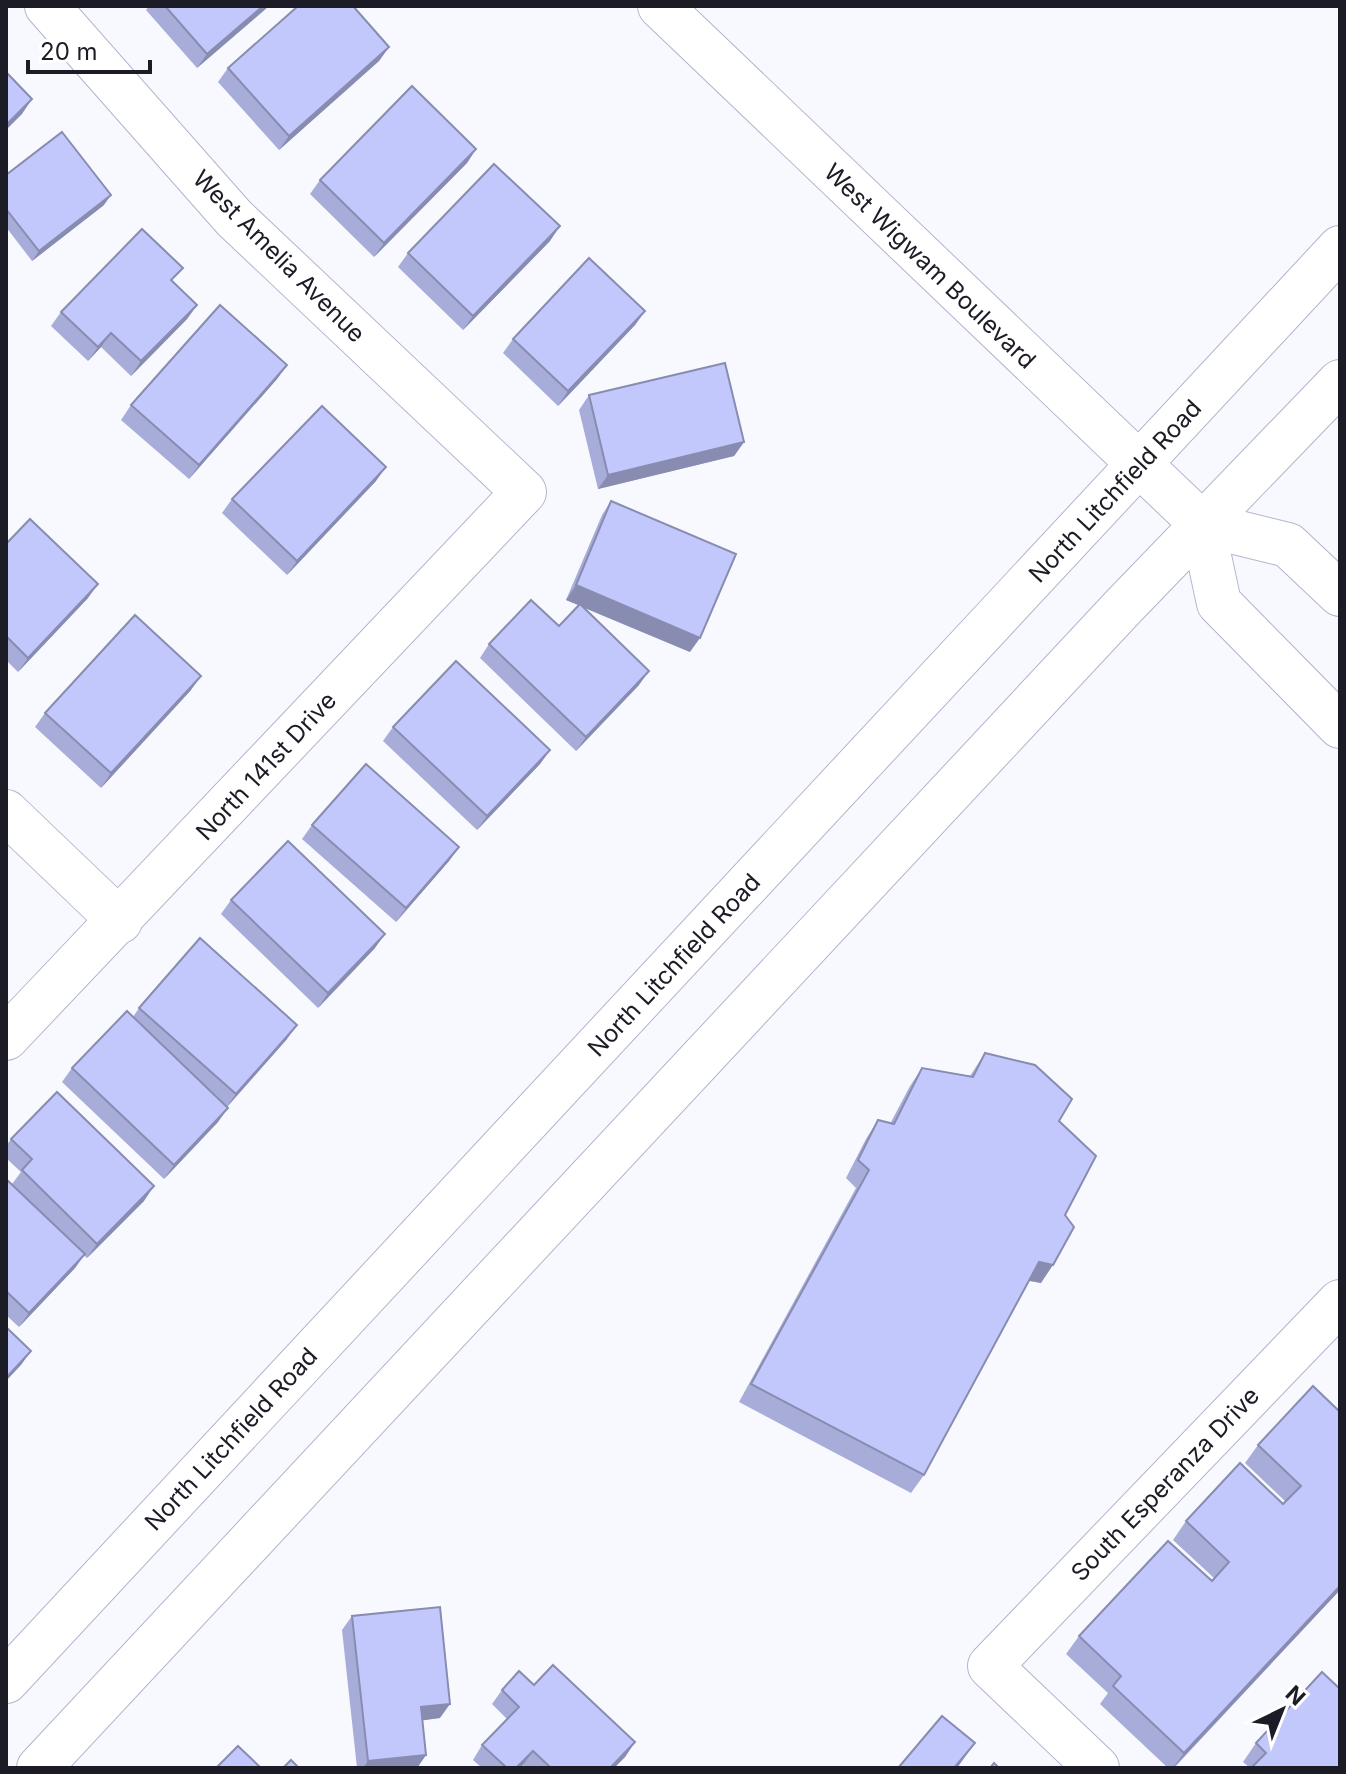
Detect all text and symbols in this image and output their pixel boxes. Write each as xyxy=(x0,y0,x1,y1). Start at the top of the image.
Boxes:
scale bar xyxy=(28,24,150,74)
text: 20 m xyxy=(40,37,98,66)
street label: West Wigwam Boulevard xyxy=(818,157,1042,375)
street label: West Amelia Avenue xyxy=(187,164,371,348)
street label: North Litchfield Road xyxy=(1023,394,1207,588)
street label: North 141st Drive xyxy=(190,686,342,846)
street label: North Litchfield Road xyxy=(582,868,766,1062)
street label: North Litchfield Road xyxy=(139,1342,323,1536)
street label: South Esperanza Drive xyxy=(1065,1381,1265,1587)
north arrow xyxy=(1242,1670,1322,1750)
text: N xyxy=(1281,1680,1311,1711)

